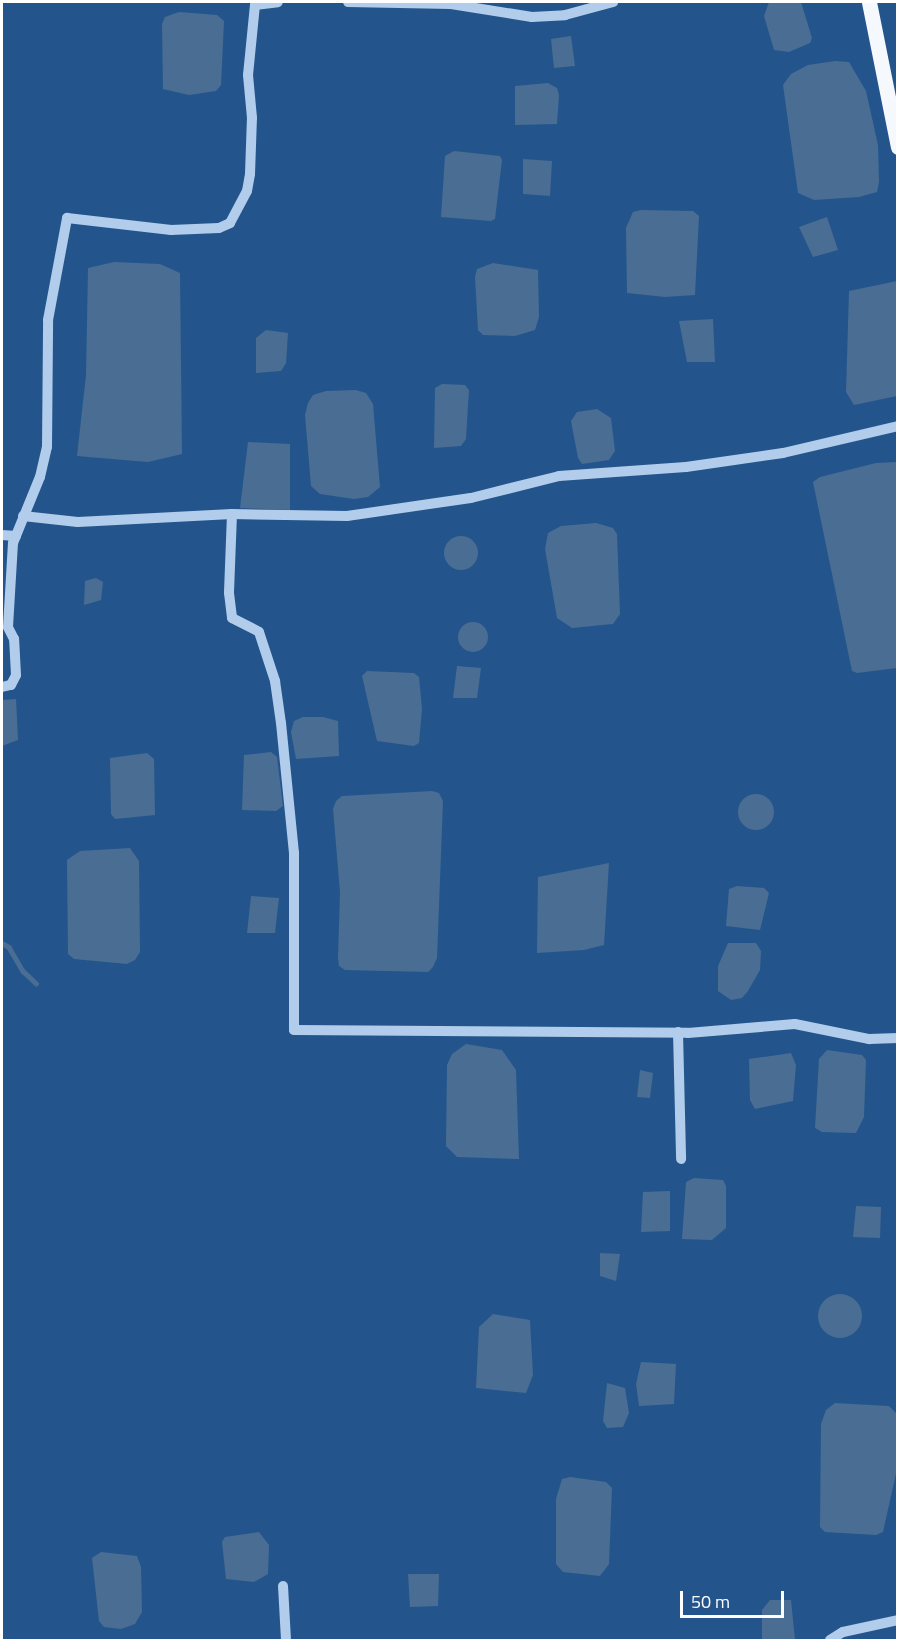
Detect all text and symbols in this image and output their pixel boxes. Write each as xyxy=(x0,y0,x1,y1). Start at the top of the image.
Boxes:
scale bar xyxy=(683,1579,786,1617)
text: 50 m xyxy=(691,1588,730,1615)

